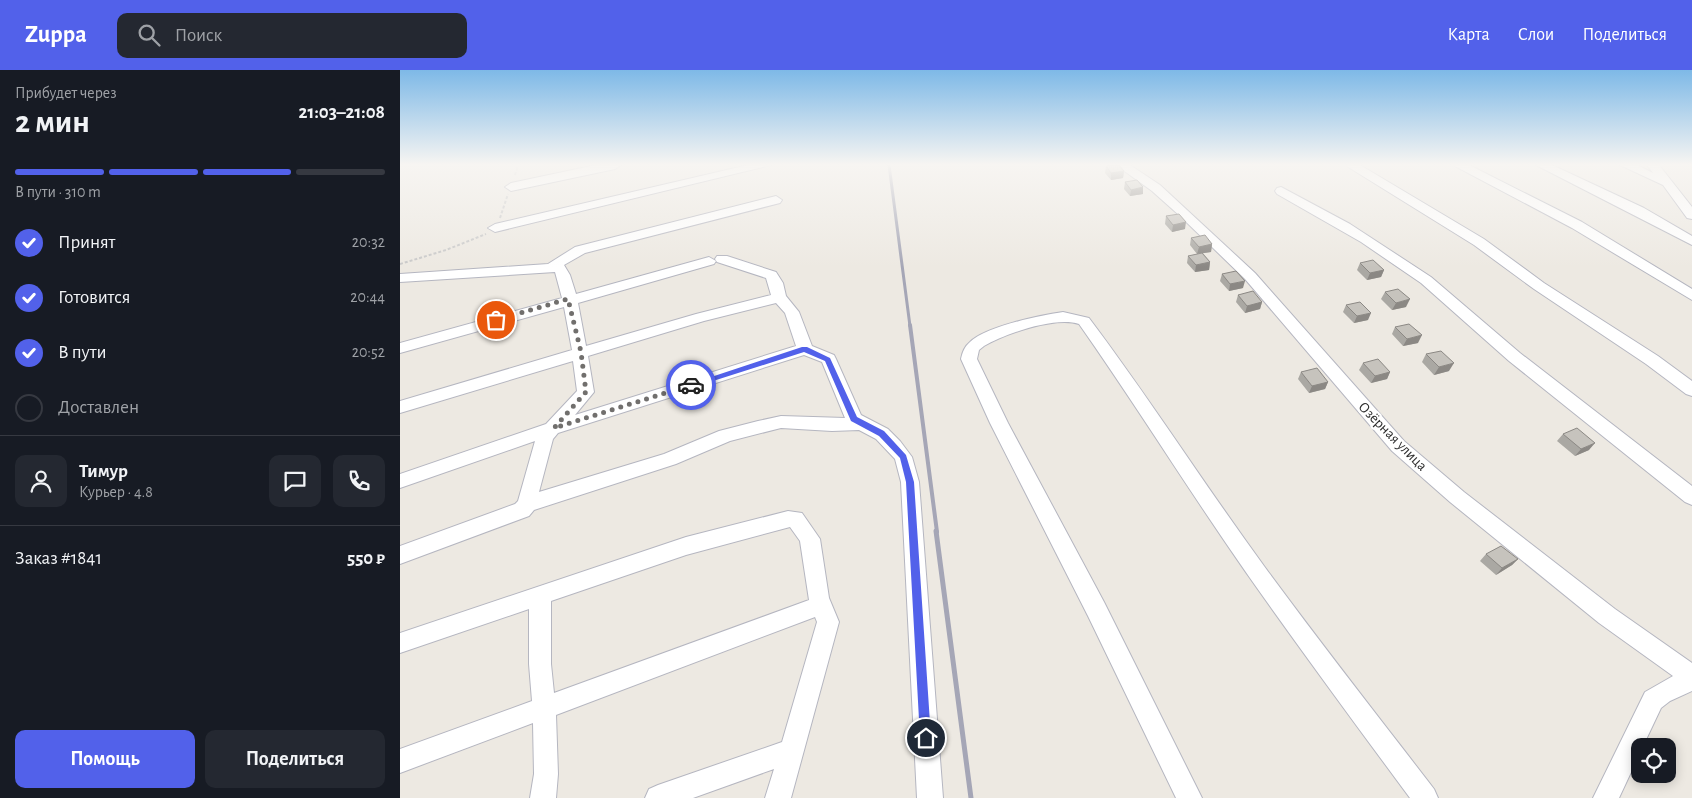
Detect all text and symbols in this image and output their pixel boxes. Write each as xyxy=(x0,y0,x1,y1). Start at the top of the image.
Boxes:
search box xyxy=(117,13,467,58)
icon: search xyxy=(135,21,163,49)
text: Zuppa xyxy=(25,23,87,47)
text: Поиск xyxy=(175,26,222,45)
text: Карта xyxy=(1448,26,1490,44)
text: Слои xyxy=(1518,26,1554,44)
text: Поделиться xyxy=(1582,26,1667,44)
text: Прибудет через xyxy=(15,85,117,101)
text: 21:03–21:08 xyxy=(299,103,385,122)
text: 2 мин xyxy=(15,106,90,138)
text: В пути · 310 m xyxy=(15,184,101,200)
icon: check xyxy=(15,229,43,257)
text: Принят xyxy=(58,233,115,252)
text: 20:32 xyxy=(352,234,385,250)
icon: check xyxy=(15,284,43,312)
text: Готовится xyxy=(58,288,131,307)
text: 20:44 xyxy=(350,289,385,305)
pin xyxy=(475,299,517,341)
icon: bag xyxy=(482,306,510,334)
icon: check xyxy=(15,339,43,367)
text: В пути xyxy=(58,343,107,362)
text: 20:52 xyxy=(352,344,385,360)
courier xyxy=(666,360,716,410)
icon: car xyxy=(677,371,705,399)
text: Доставлен xyxy=(58,398,139,417)
street label: Озёрная улица xyxy=(1355,399,1430,474)
button: person xyxy=(15,455,67,507)
button: chat xyxy=(269,455,321,507)
button: phone xyxy=(333,455,385,507)
text: Тимур xyxy=(79,462,128,481)
text: Курьер · 4.8 xyxy=(79,484,153,500)
text: Заказ #1841 xyxy=(15,549,102,568)
text: 550 ₽ xyxy=(347,549,385,568)
pin xyxy=(905,717,947,759)
icon: home xyxy=(912,724,940,752)
button: Помощь xyxy=(15,730,195,788)
button: Поделиться xyxy=(205,730,385,788)
map controls xyxy=(1631,738,1676,783)
button: locate xyxy=(1631,738,1676,783)

